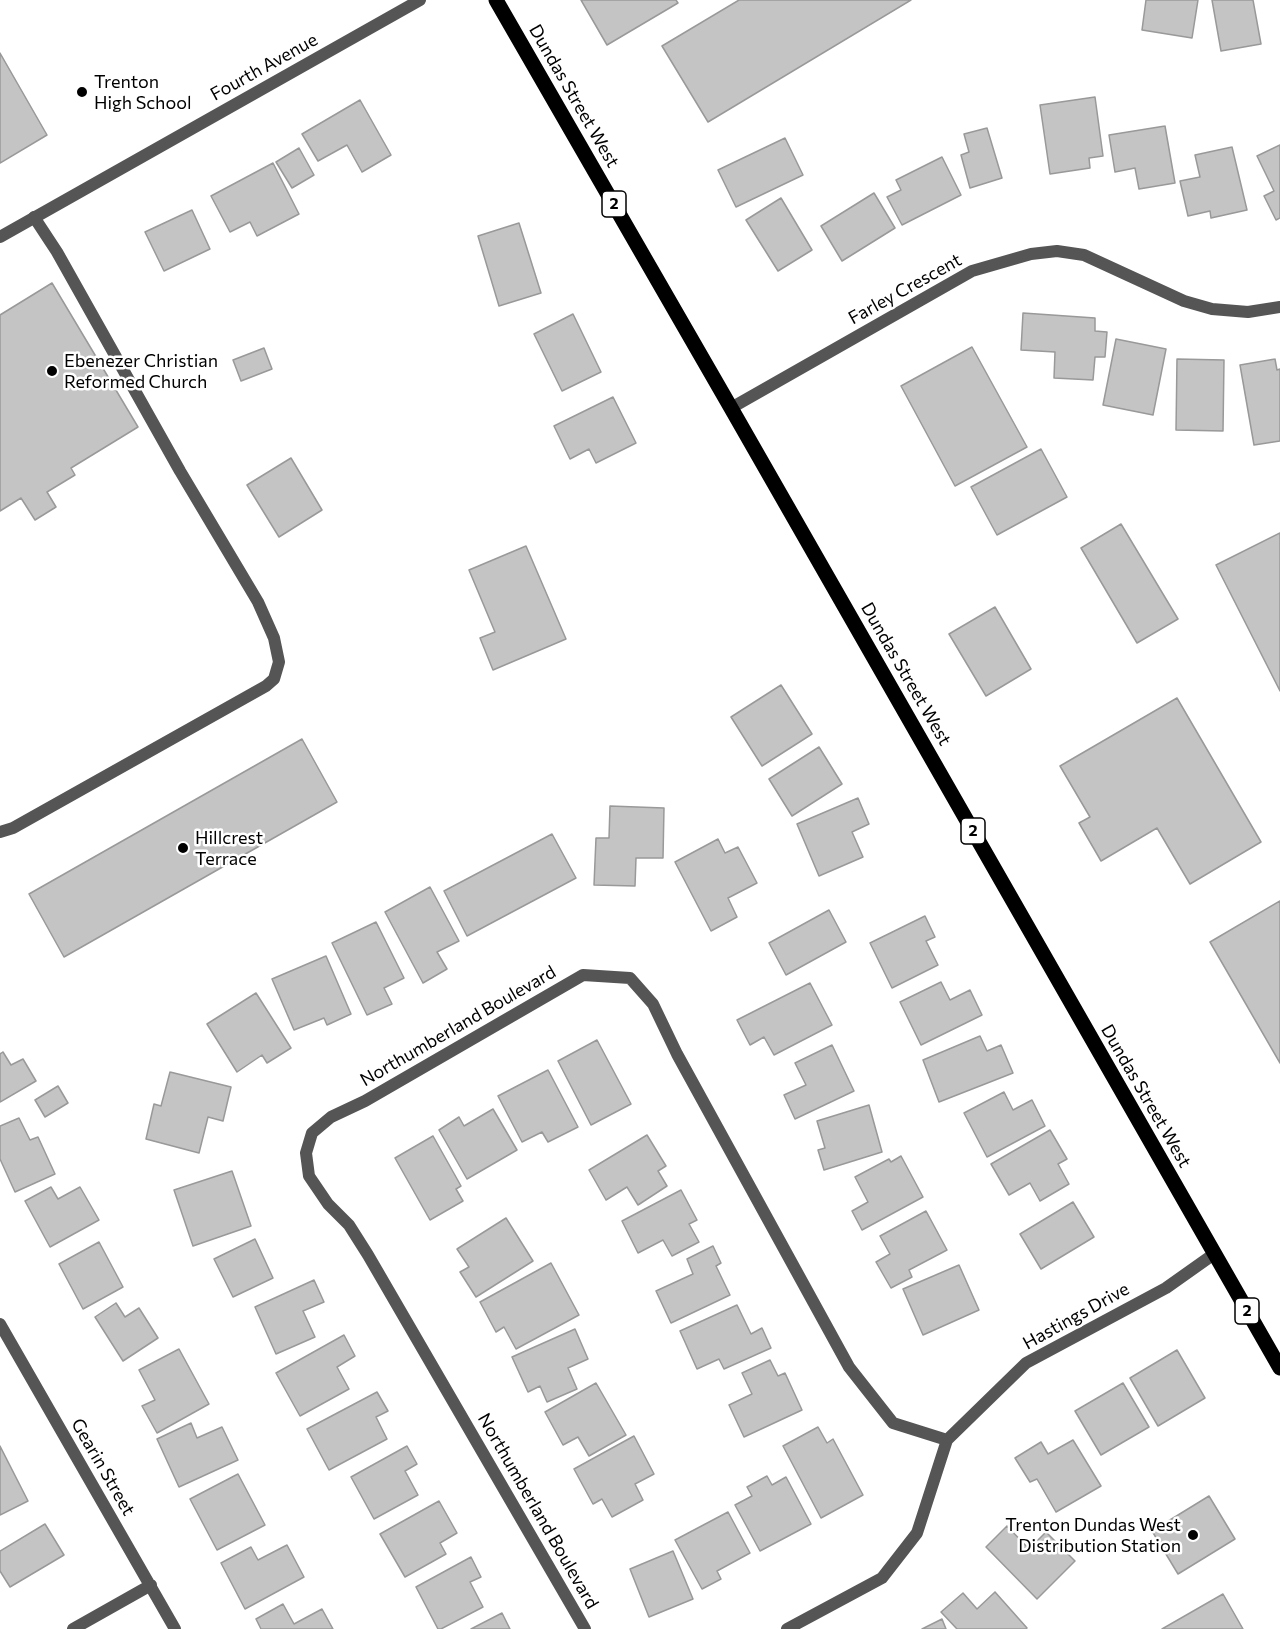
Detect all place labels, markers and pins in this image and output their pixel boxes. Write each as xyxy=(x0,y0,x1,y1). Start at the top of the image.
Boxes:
place label: Trenton High School xyxy=(94,71,191,113)
marker: Trenton High School xyxy=(75,85,89,99)
place label: Ebenezer Christian Reformed Church xyxy=(64,350,218,392)
marker: Ebenezer Christian Reformed Church xyxy=(45,364,59,378)
place label: Hillcrest Terrace xyxy=(195,827,263,870)
marker: Hillcrest Terrace xyxy=(176,841,190,855)
place label: Trenton Dundas West Distribution Station xyxy=(1005,1514,1181,1556)
marker: Trenton Dundas West Distribution Station xyxy=(1186,1528,1200,1542)

